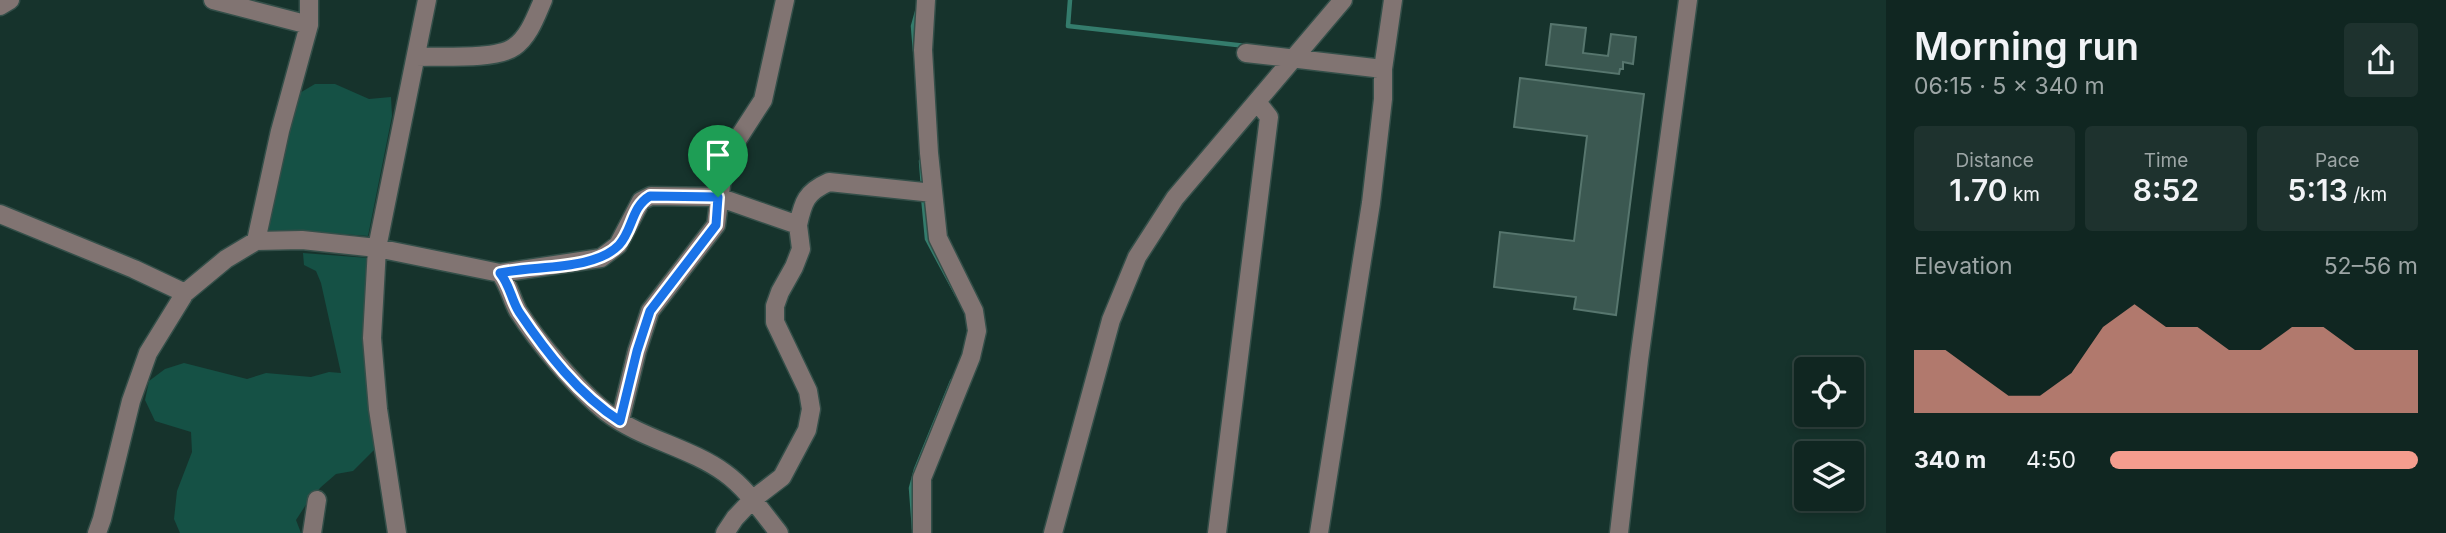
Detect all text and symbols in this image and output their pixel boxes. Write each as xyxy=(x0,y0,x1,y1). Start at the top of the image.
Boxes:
text: Morning run xyxy=(1914,23,2139,69)
button: share xyxy=(2344,23,2418,97)
text: 06:15 · 5 × 340 m xyxy=(1914,72,2105,100)
pin xyxy=(688,125,748,197)
icon: arrive xyxy=(699,136,737,174)
text: Distance xyxy=(1955,149,2034,172)
text: Time xyxy=(2144,149,2188,172)
text: Pace xyxy=(2315,149,2360,172)
text: 1.70 xyxy=(1949,172,2008,208)
text: 8:52 xyxy=(2133,172,2199,208)
text: 5:13 xyxy=(2288,172,2348,208)
text: km xyxy=(2008,183,2040,206)
text: /km xyxy=(2348,183,2387,206)
text: Elevation xyxy=(1914,252,2013,280)
text: 52–56 m xyxy=(2324,252,2418,280)
map controls xyxy=(1794,357,1864,511)
button: locate xyxy=(1794,357,1864,427)
button: layers xyxy=(1794,441,1864,511)
text: 340 m xyxy=(1914,446,1986,474)
text: 4:50 xyxy=(2026,446,2076,474)

